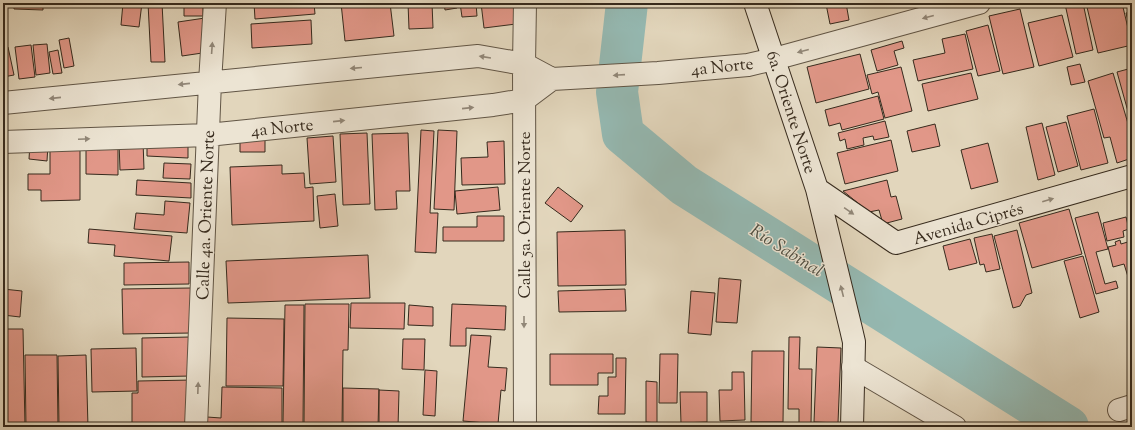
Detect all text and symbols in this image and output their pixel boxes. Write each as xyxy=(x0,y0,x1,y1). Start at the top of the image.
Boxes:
one-way arrow xyxy=(922,14,934,20)
one-way arrow xyxy=(209,42,216,54)
street label: 6a. Oriente Norte xyxy=(759,48,821,177)
one-way arrow xyxy=(797,49,809,55)
street label: 4a Norte xyxy=(690,53,755,83)
one-way arrow xyxy=(479,54,491,60)
one-way arrow xyxy=(350,65,362,71)
one-way arrow xyxy=(613,72,625,79)
one-way arrow xyxy=(178,81,191,88)
one-way arrow xyxy=(49,95,61,101)
one-way arrow xyxy=(462,104,475,111)
street label: 4a Norte xyxy=(250,114,315,144)
one-way arrow xyxy=(333,118,345,125)
street label: Calle 4a. Oriente Norte xyxy=(192,130,222,300)
street label: Calle 5a. Oriente Norte xyxy=(514,131,538,299)
one-way arrow xyxy=(78,136,91,142)
one-way arrow xyxy=(1042,197,1054,203)
street label: Avenida Ciprés xyxy=(911,198,1027,252)
one-way arrow xyxy=(844,207,855,215)
water label: Río Sabinal xyxy=(744,219,828,285)
one-way arrow xyxy=(839,285,845,297)
one-way arrow xyxy=(521,316,527,329)
one-way arrow xyxy=(195,381,201,394)

